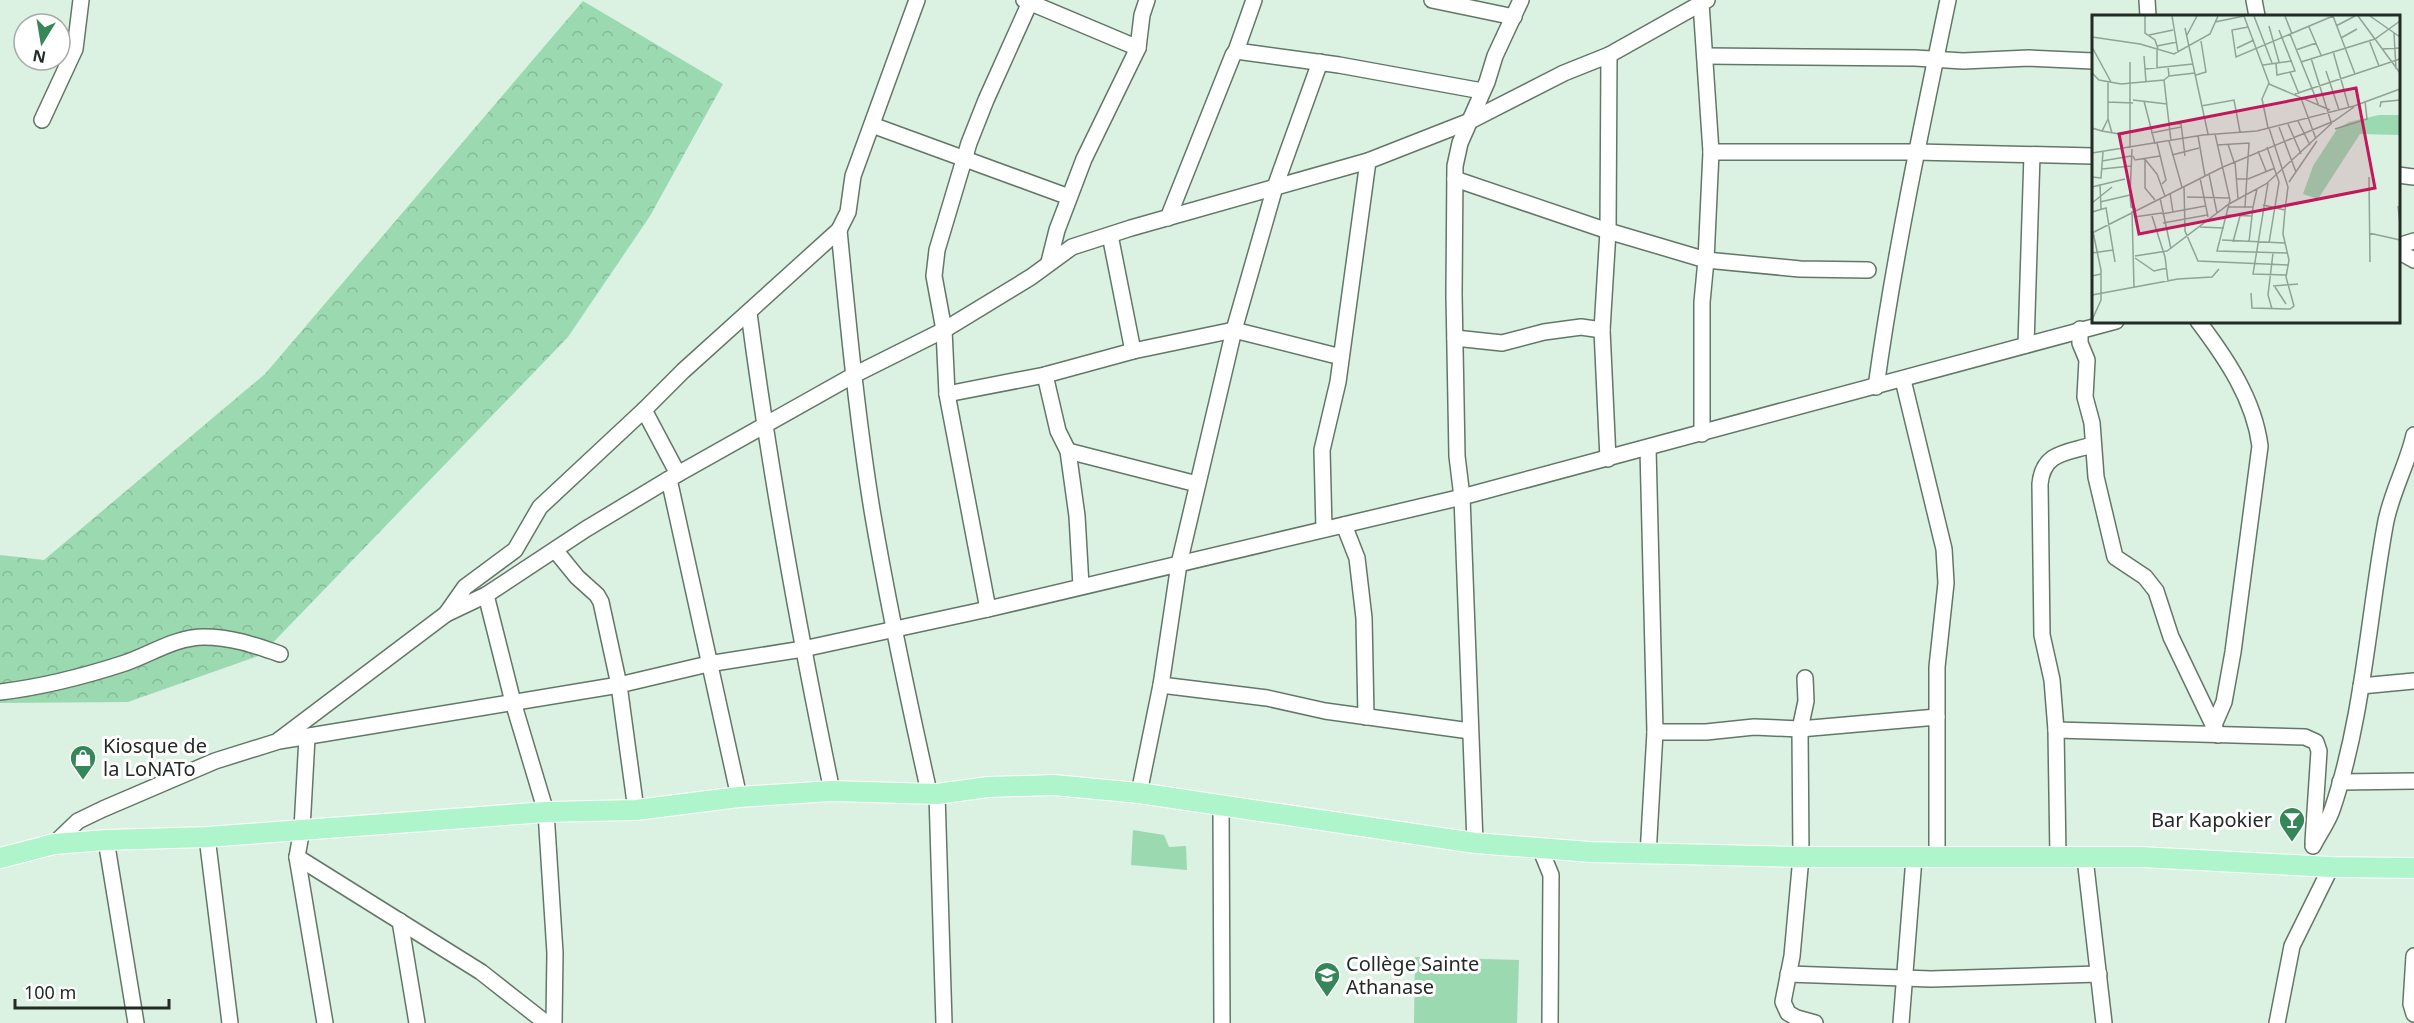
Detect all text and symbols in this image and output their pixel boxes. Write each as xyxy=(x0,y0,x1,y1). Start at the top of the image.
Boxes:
north arrow xyxy=(12,12,72,72)
inset map xyxy=(2092,15,2399,322)
text: N xyxy=(31,45,48,69)
place label: Kiosque de la LoNATo xyxy=(103,732,207,782)
shop icon: Kiosque de la LoNATo xyxy=(68,743,98,781)
bar icon: Bar Kapokier xyxy=(2277,805,2307,843)
place label: Bar Kapokier xyxy=(2151,806,2272,833)
place label: Collège Sainte Athanase xyxy=(1346,950,1479,1000)
school or university icon: Collège Sainte Athanase xyxy=(1312,960,1342,998)
scale bar xyxy=(15,972,170,1010)
text: 100 m xyxy=(24,980,76,1004)

